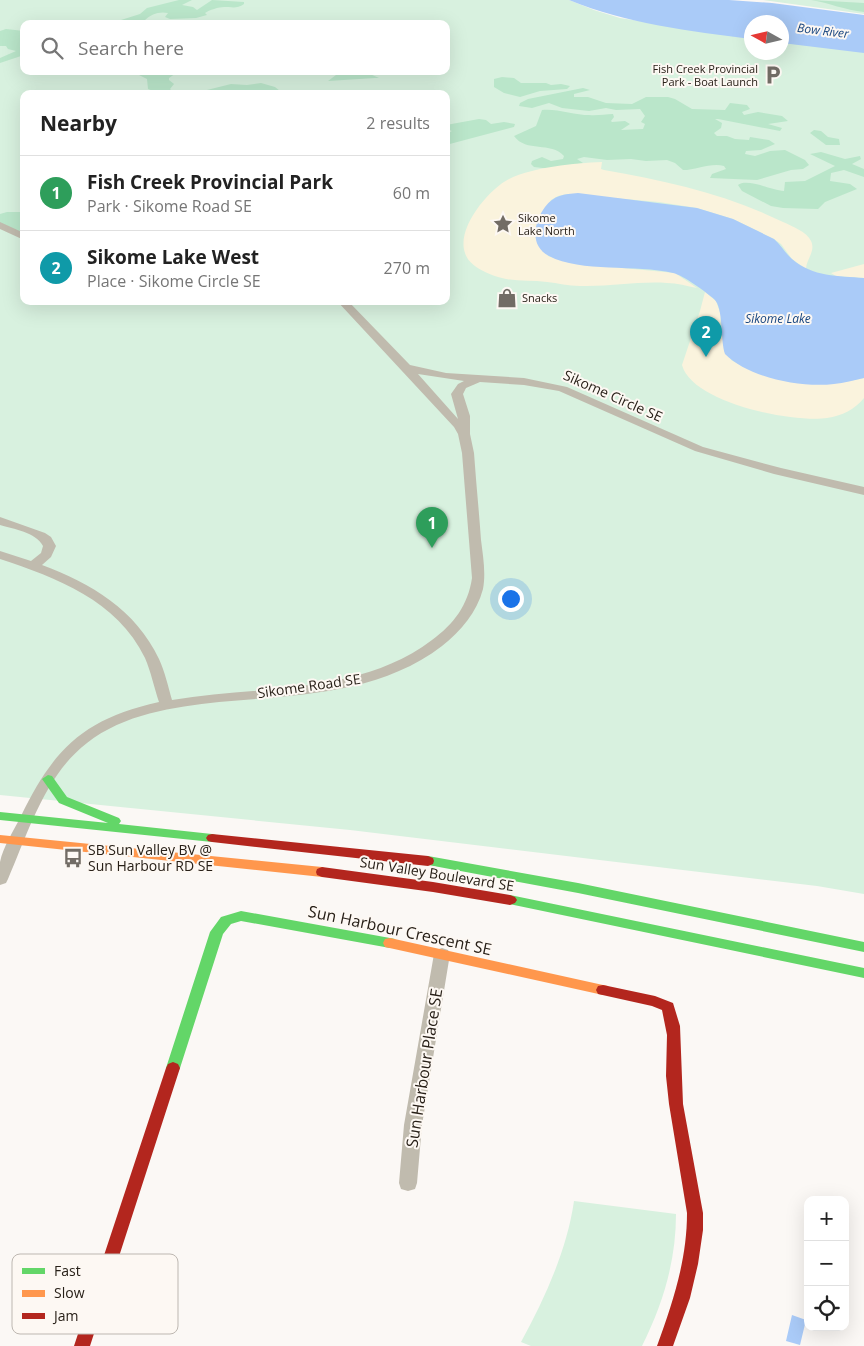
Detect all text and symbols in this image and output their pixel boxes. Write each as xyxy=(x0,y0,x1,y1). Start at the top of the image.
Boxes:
north arrow xyxy=(744,15,789,60)
water label: Bow River xyxy=(796,19,851,42)
search box xyxy=(20,20,450,75)
icon: search xyxy=(38,34,66,62)
text: Search here xyxy=(78,35,184,61)
place label: Fish Creek Provincial Park - Boat Launch xyxy=(653,61,758,89)
parking icon: Fish Creek Provincial Park - Boat Launch xyxy=(762,64,784,86)
text: Nearby xyxy=(40,109,117,137)
text: 2 results xyxy=(366,112,430,134)
text: Fish Creek Provincial Park xyxy=(87,169,333,195)
text: 1 xyxy=(51,182,61,204)
text: 60 m xyxy=(393,182,430,204)
text: Park · Sikome Road SE xyxy=(87,195,252,217)
place label: Sikome Lake North xyxy=(518,210,575,238)
place icon: Sikome Lake North xyxy=(492,213,514,235)
text: Sikome Lake West xyxy=(87,244,259,270)
text: 2 xyxy=(51,257,61,279)
text: 270 m xyxy=(384,257,430,279)
text: Place · Sikome Circle SE xyxy=(87,270,261,292)
shop icon: Snacks xyxy=(496,287,518,309)
place label: Snacks xyxy=(522,290,557,305)
water label: Sikome Lake xyxy=(745,310,811,327)
pin: 2 xyxy=(690,316,722,357)
street label: Sikome Circle SE xyxy=(561,365,666,426)
pin: 1 xyxy=(416,507,448,548)
your location xyxy=(498,586,524,612)
street label: Sikome Road SE xyxy=(256,669,362,702)
place label: SB Sun Valley BV @ Sun Harbour RD SE xyxy=(88,840,213,875)
bus stop icon: SB Sun Valley BV @ Sun Harbour RD SE xyxy=(62,847,84,869)
street label: Sun Valley Boulevard SE xyxy=(359,852,516,895)
street label: Sun Harbour Crescent SE xyxy=(306,900,494,960)
street label: Sun Harbour Place SE xyxy=(401,987,447,1149)
map controls xyxy=(804,1196,849,1331)
button: + xyxy=(804,1196,849,1241)
button: − xyxy=(804,1241,849,1286)
legend xyxy=(12,1254,178,1334)
text: Fast xyxy=(54,1261,81,1280)
text: Slow xyxy=(54,1283,85,1302)
button: locate xyxy=(804,1286,849,1331)
text: Jam xyxy=(52,1306,79,1325)

